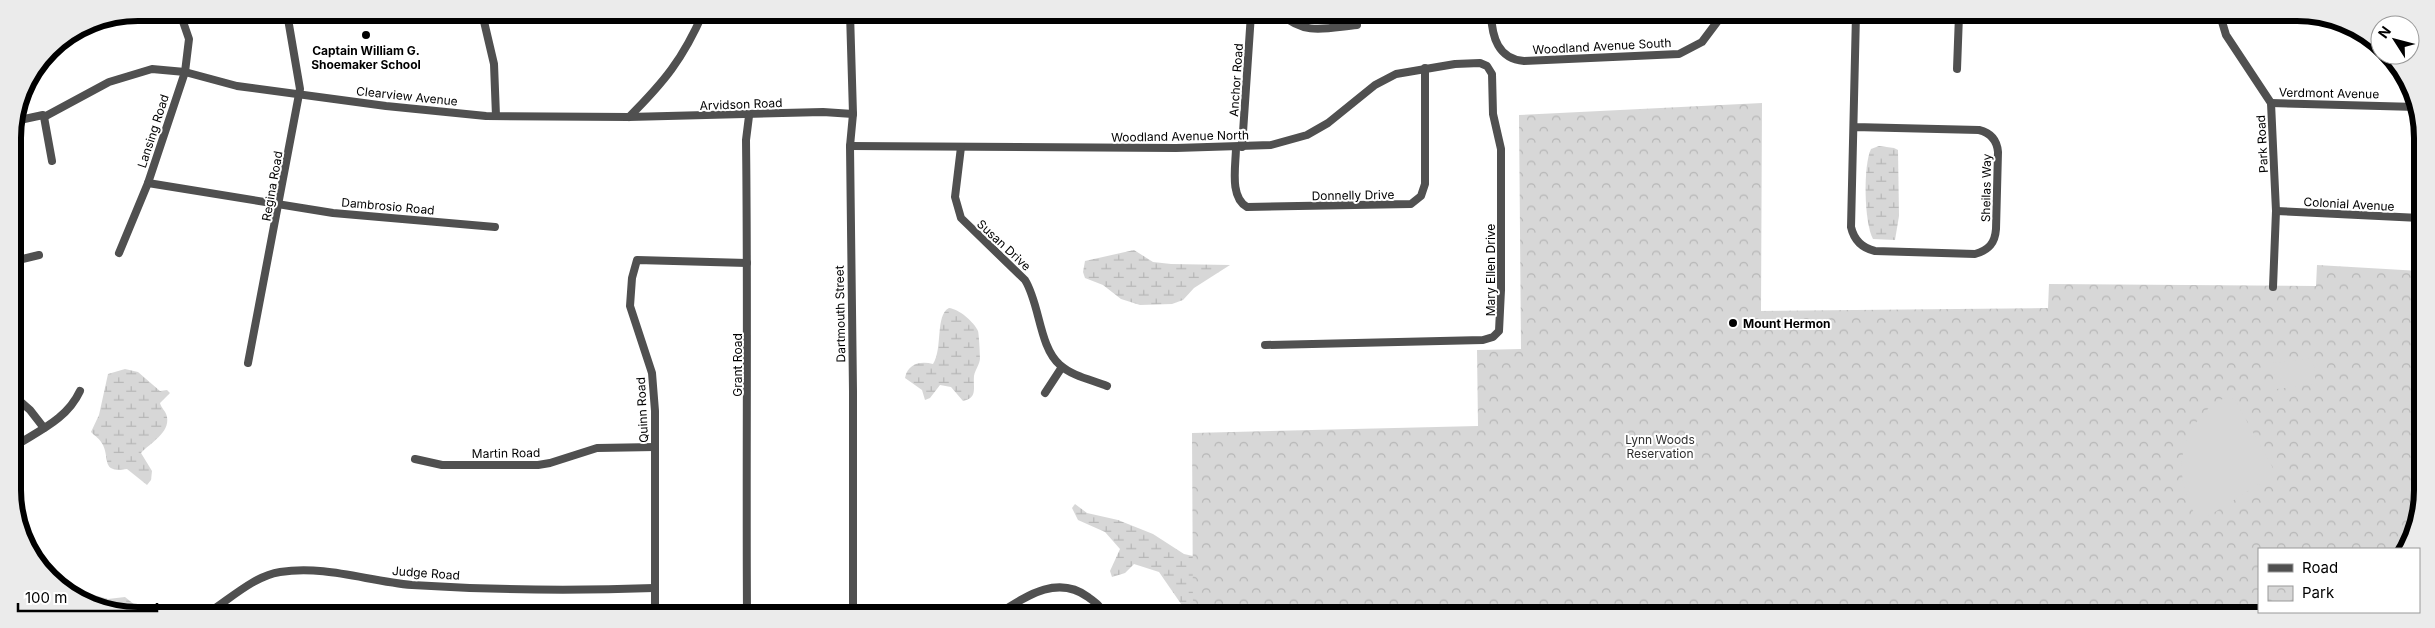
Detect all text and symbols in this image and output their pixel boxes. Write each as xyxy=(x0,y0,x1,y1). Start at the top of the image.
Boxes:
north arrow xyxy=(2370,15,2420,65)
text: N xyxy=(2374,23,2394,41)
marker: Captain William G. Shoemaker School xyxy=(360,29,372,41)
street label: Woodland Avenue South xyxy=(1532,35,1672,57)
place label: Captain William G. Shoemaker School xyxy=(311,43,421,72)
street label: Anchor Road xyxy=(1226,43,1246,117)
street label: Clearview Avenue xyxy=(355,83,459,109)
street label: Verdmont Avenue xyxy=(2279,85,2379,101)
street label: Lansing Road xyxy=(134,92,172,170)
street label: Arvidson Road xyxy=(699,95,783,113)
street label: Park Road xyxy=(2253,115,2271,173)
street label: Woodland Avenue North xyxy=(1111,127,1249,145)
street label: Regina Road xyxy=(258,150,286,222)
street label: Sheilas Way xyxy=(1978,153,1994,222)
street label: Donnelly Drive xyxy=(1311,187,1395,203)
street label: Dambrosio Road xyxy=(341,194,435,218)
street label: Colonial Avenue xyxy=(2303,194,2395,214)
street label: Susan Drive xyxy=(974,216,1034,274)
street label: Mary Ellen Drive xyxy=(1483,224,1498,316)
street label: Dartmouth Street xyxy=(832,265,848,363)
place label: Mount Hermon xyxy=(1743,316,1831,331)
marker: Mount Hermon xyxy=(1727,317,1739,329)
street label: Grant Road xyxy=(730,333,745,397)
street label: Quinn Road xyxy=(633,377,651,443)
park label: Lynn Woods Reservation xyxy=(1625,432,1695,461)
street label: Martin Road xyxy=(472,445,540,461)
legend xyxy=(2258,548,2420,613)
text: Road xyxy=(2302,558,2338,577)
street label: Judge Road xyxy=(392,563,460,583)
scale bar xyxy=(18,580,156,612)
text: Park xyxy=(2302,583,2335,602)
text: 100 m xyxy=(25,588,67,607)

